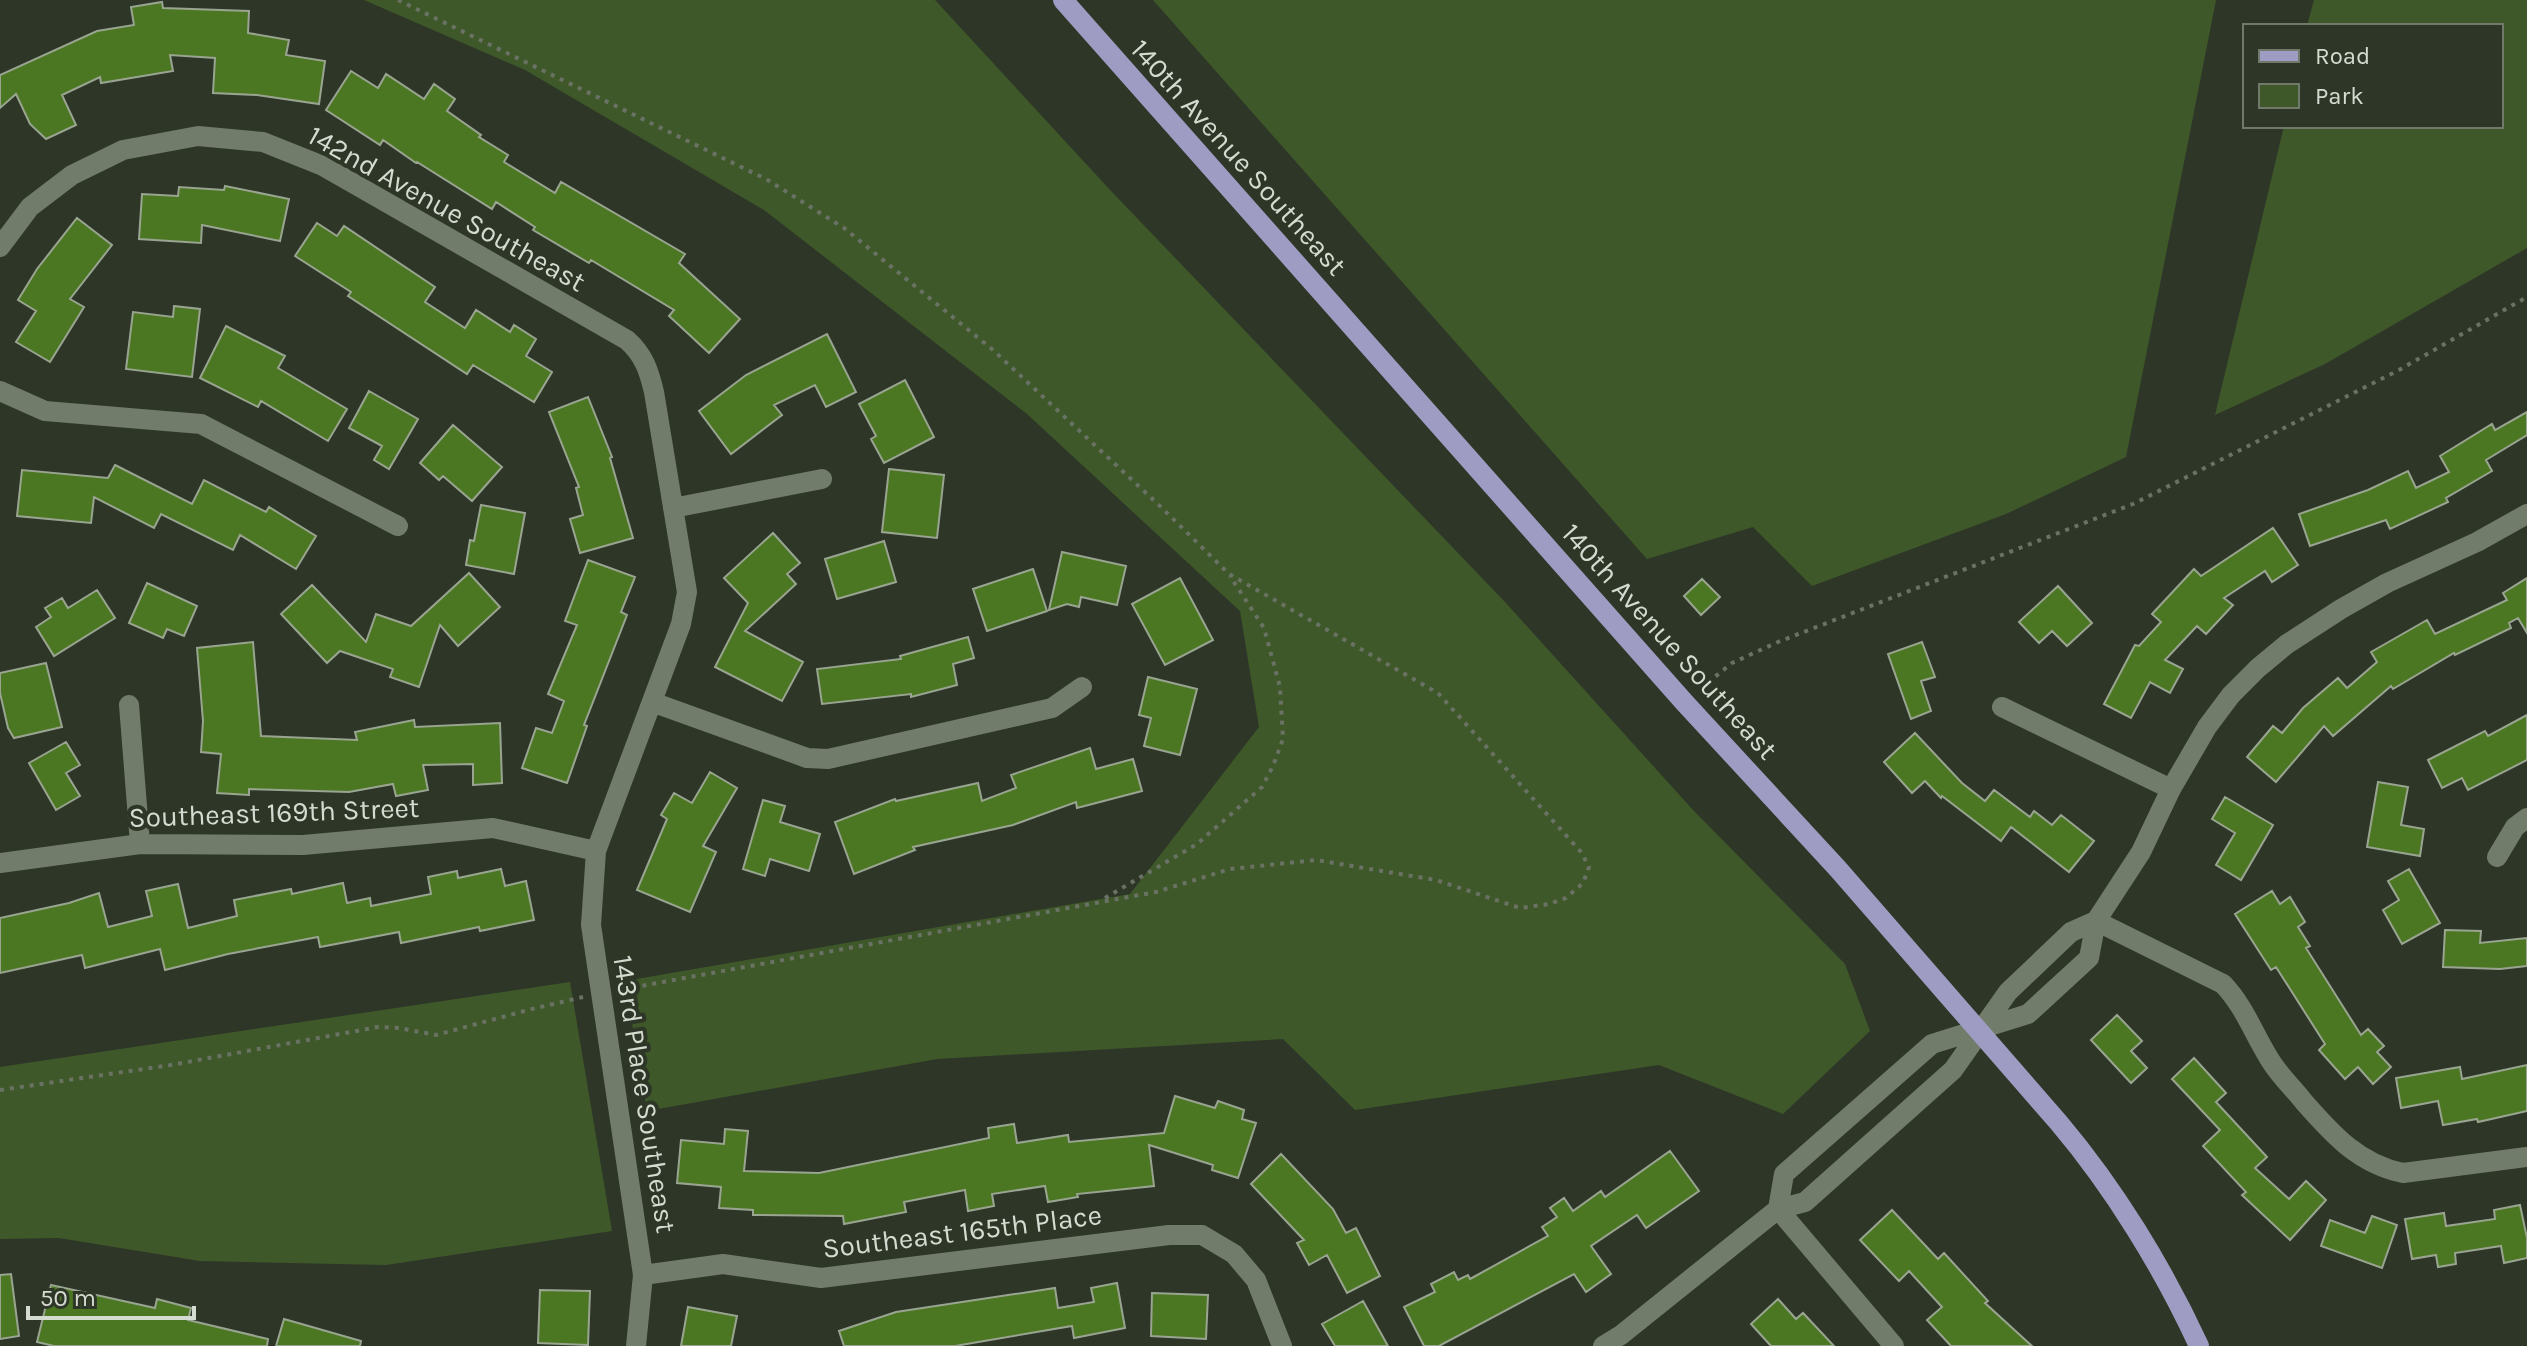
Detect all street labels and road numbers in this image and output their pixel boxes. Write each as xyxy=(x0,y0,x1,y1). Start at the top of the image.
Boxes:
street label: 140th Avenue Southeast xyxy=(1124,33,1353,282)
street label: 142nd Avenue Southeast xyxy=(302,118,591,298)
street label: 140th Avenue Southeast xyxy=(1555,517,1784,766)
street label: Southeast 169th Street xyxy=(128,791,420,834)
street label: 143rd Place Southeast xyxy=(606,953,683,1235)
street label: Southeast 165th Place xyxy=(821,1198,1104,1265)

